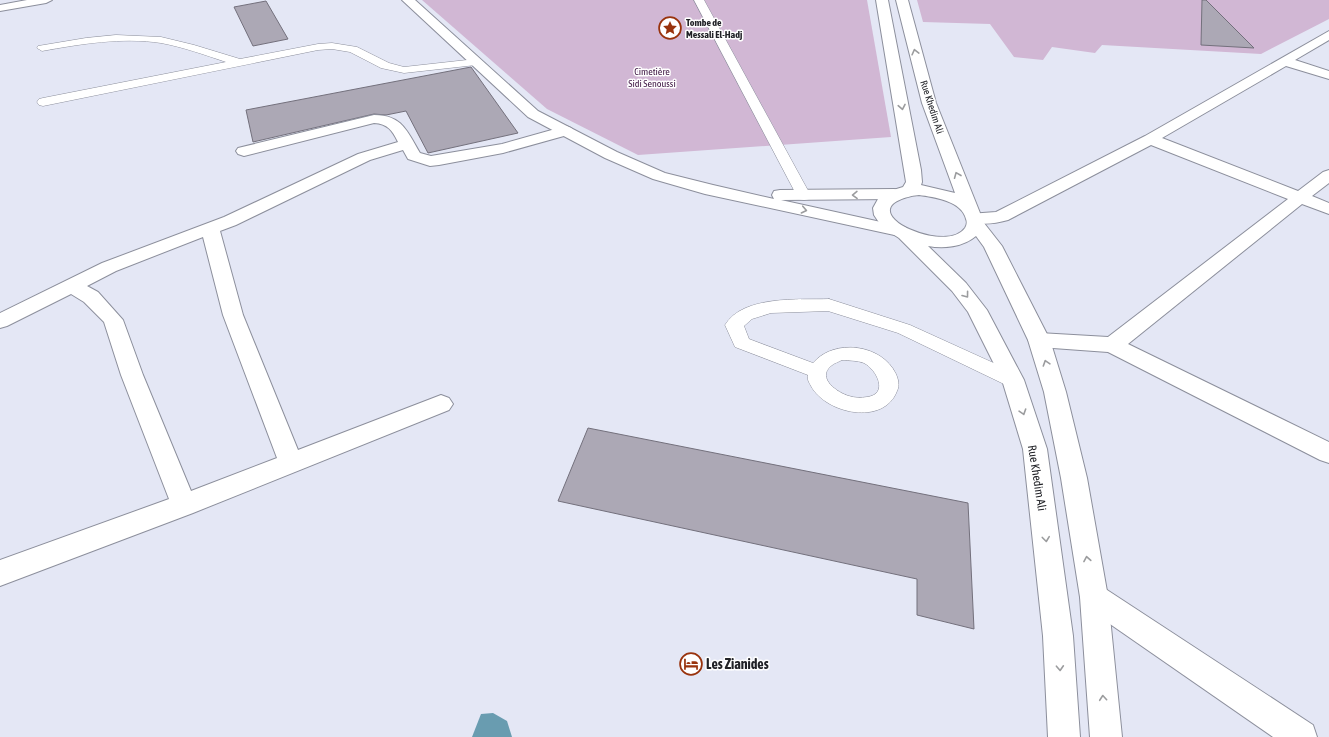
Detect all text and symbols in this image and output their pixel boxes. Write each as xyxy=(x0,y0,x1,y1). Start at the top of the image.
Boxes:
place icon: Tombe de Messali El-Hadj xyxy=(657,15,683,41)
place label: Tombe de Messali El-Hadj xyxy=(686,17,742,40)
one-way arrow xyxy=(912,48,920,55)
park label: Cimetière Sidi Senoussi xyxy=(628,66,676,89)
street label: Rue Khedim Ali xyxy=(918,79,946,135)
one-way arrow xyxy=(897,104,905,110)
one-way arrow xyxy=(954,171,962,179)
one-way arrow xyxy=(852,191,858,199)
one-way arrow xyxy=(801,206,807,214)
one-way arrow xyxy=(961,291,968,298)
one-way arrow xyxy=(1042,360,1051,367)
one-way arrow xyxy=(1018,408,1026,415)
street label: Rue Khedim Ali xyxy=(1025,444,1049,512)
one-way arrow xyxy=(1041,536,1050,542)
one-way arrow xyxy=(1084,556,1092,562)
hotel icon: Les Zianides xyxy=(678,651,704,677)
place label: Les Zianides xyxy=(706,656,769,672)
one-way arrow xyxy=(1056,665,1065,671)
one-way arrow xyxy=(1098,695,1107,701)

